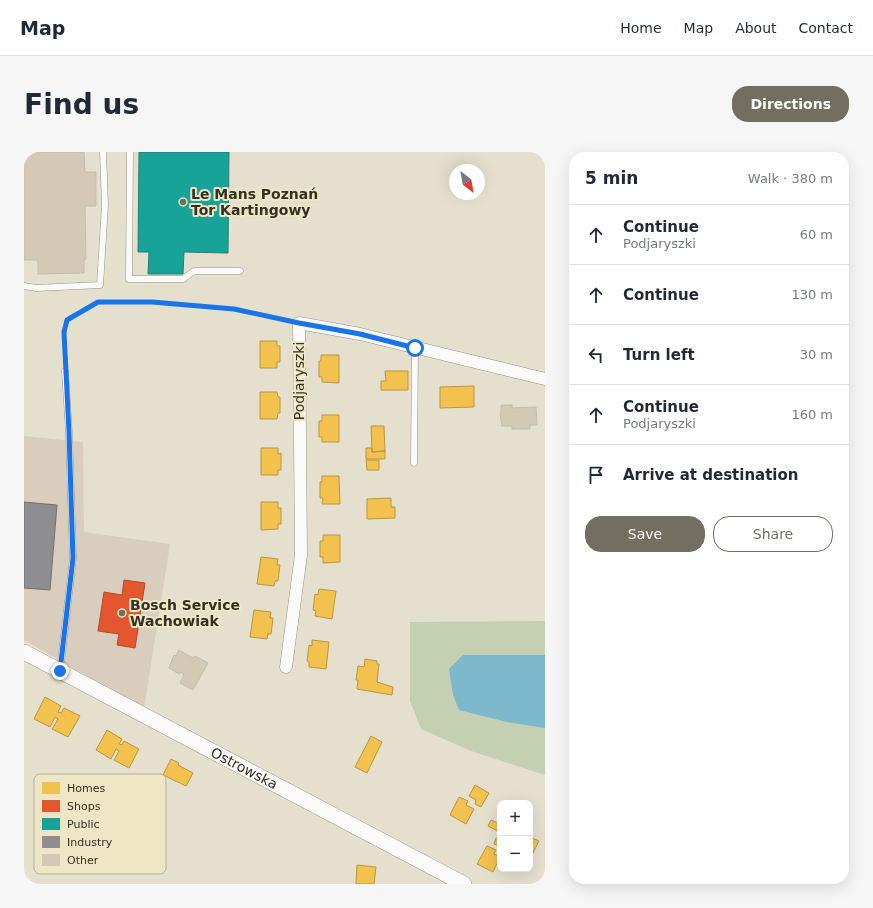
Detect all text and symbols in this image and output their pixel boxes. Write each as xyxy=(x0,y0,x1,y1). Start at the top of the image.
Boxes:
text: Map xyxy=(20,17,65,39)
text: Home xyxy=(620,20,662,36)
text: Map xyxy=(684,20,713,36)
text: About xyxy=(735,20,777,36)
text: Contact xyxy=(799,20,853,36)
button: Directions xyxy=(732,86,849,122)
text: Find us xyxy=(24,88,139,121)
north arrow xyxy=(449,164,485,200)
text: 5 min xyxy=(585,168,638,188)
text: Walk · 380 m xyxy=(748,171,833,186)
place label: Le Mans Poznań Tor Kartingowy xyxy=(191,186,318,218)
marker: Le Mans Poznań Tor Kartingowy xyxy=(178,197,188,207)
text: Continue xyxy=(623,218,699,236)
icon: ahead xyxy=(585,224,607,246)
text: 60 m xyxy=(800,227,833,242)
text: Podjaryszki xyxy=(623,236,696,251)
icon: ahead xyxy=(585,284,607,306)
text: Continue xyxy=(623,286,699,304)
text: 130 m xyxy=(791,287,833,302)
route start xyxy=(406,339,424,357)
street label: Podjaryszki xyxy=(291,342,307,420)
icon: left xyxy=(585,344,607,366)
text: Turn left xyxy=(623,346,695,364)
text: 30 m xyxy=(800,347,833,362)
text: Continue xyxy=(623,398,699,416)
icon: ahead xyxy=(585,404,607,426)
text: 160 m xyxy=(791,407,833,422)
text: Podjaryszki xyxy=(623,416,696,431)
icon: arrive xyxy=(585,464,607,486)
text: Arrive at destination xyxy=(623,466,798,484)
button: Save xyxy=(585,516,705,552)
button: Share xyxy=(713,516,833,552)
place label: Bosch Service Wachowiak xyxy=(130,597,240,629)
marker: Bosch Service Wachowiak xyxy=(117,608,127,618)
route end xyxy=(51,662,69,680)
street label: Ostrowska xyxy=(208,744,280,792)
legend xyxy=(34,774,166,874)
text: Homes xyxy=(67,782,105,795)
text: Shops xyxy=(67,800,101,813)
map controls xyxy=(497,800,533,872)
button: + xyxy=(497,800,533,836)
text: Public xyxy=(67,818,100,831)
text: Industry xyxy=(67,836,113,849)
button: − xyxy=(497,836,533,872)
text: Other xyxy=(67,854,99,867)

